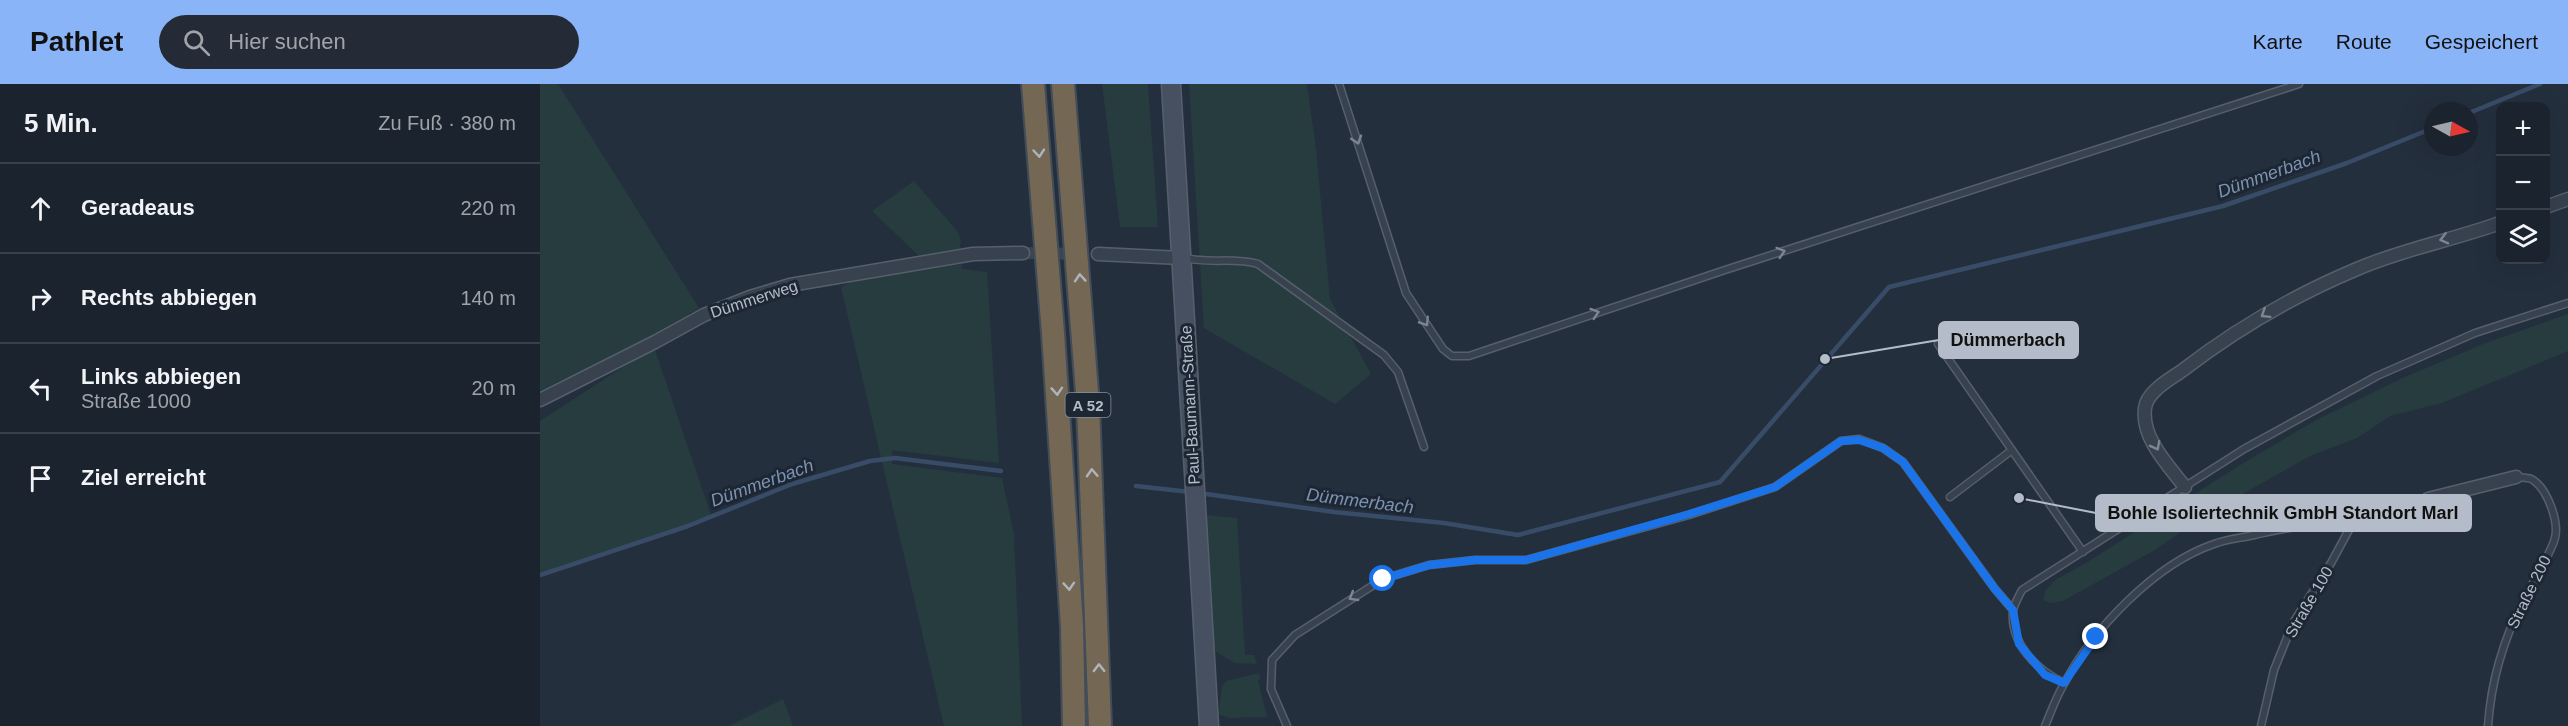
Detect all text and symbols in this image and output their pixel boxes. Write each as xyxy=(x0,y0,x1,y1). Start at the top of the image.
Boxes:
search box xyxy=(159,15,579,69)
text: Pathlet xyxy=(30,26,123,57)
icon: search xyxy=(180,26,213,59)
text: Hier suchen xyxy=(228,29,346,54)
text: Karte xyxy=(2253,30,2303,53)
text: Route xyxy=(2336,30,2392,53)
text: Gespeichert xyxy=(2425,30,2538,53)
north arrow xyxy=(2424,102,2478,156)
map controls xyxy=(2496,102,2550,264)
button: + xyxy=(2496,102,2550,156)
text: 5 Min. xyxy=(24,108,98,138)
text: Zu Fuß · 380 m xyxy=(378,112,516,134)
one-way arrow xyxy=(1350,134,1362,145)
water label: Dümmerbach xyxy=(2215,146,2323,202)
one-way arrow xyxy=(1032,149,1045,158)
button: − xyxy=(2496,156,2550,210)
icon: ahead xyxy=(24,192,57,225)
text: Geradeaus xyxy=(81,195,195,220)
text: 220 m xyxy=(460,197,516,219)
button: layers xyxy=(2496,210,2550,264)
one-way arrow xyxy=(2440,232,2450,245)
one-way arrow xyxy=(1775,247,1786,259)
one-way arrow xyxy=(1073,274,1086,283)
street label: Dümmerweg xyxy=(708,277,800,321)
icon: right xyxy=(24,282,57,315)
text: Rechts abbiegen xyxy=(81,285,257,310)
text: 140 m xyxy=(460,287,516,309)
one-way arrow xyxy=(2261,307,2271,319)
one-way arrow xyxy=(1589,308,1600,320)
one-way arrow xyxy=(1417,315,1428,326)
callout: Dümmerbach xyxy=(1939,322,2078,358)
street label: Paul-Baumann-Straße xyxy=(1177,325,1203,485)
text: Dümmerbach xyxy=(1950,330,2066,350)
text: Links abbiegen xyxy=(81,364,241,389)
icon: left xyxy=(24,372,57,405)
text: 20 m xyxy=(472,377,516,399)
one-way arrow xyxy=(1050,387,1063,396)
text: Straße 1000 xyxy=(81,390,191,412)
road number: A 52 xyxy=(1066,393,1110,417)
one-way arrow xyxy=(2149,439,2160,450)
water label: Dümmerbach xyxy=(708,455,816,511)
icon: arrive xyxy=(24,462,57,495)
text: Ziel erreicht xyxy=(81,465,206,490)
one-way arrow xyxy=(1085,468,1098,477)
water label: Dümmerbach xyxy=(1305,484,1415,518)
callout: Bohle Isoliertechnik GmbH Standort Marl xyxy=(2096,495,2471,531)
text: Bohle Isoliertechnik GmbH Standort Marl xyxy=(2107,503,2459,523)
street label: Straße 200 xyxy=(2504,553,2554,631)
street label: Straße 100 xyxy=(2282,563,2336,641)
route start xyxy=(1369,565,1395,591)
one-way arrow xyxy=(1063,581,1076,590)
one-way arrow xyxy=(1349,589,1359,601)
route end xyxy=(2082,623,2108,649)
one-way arrow xyxy=(1093,663,1105,672)

